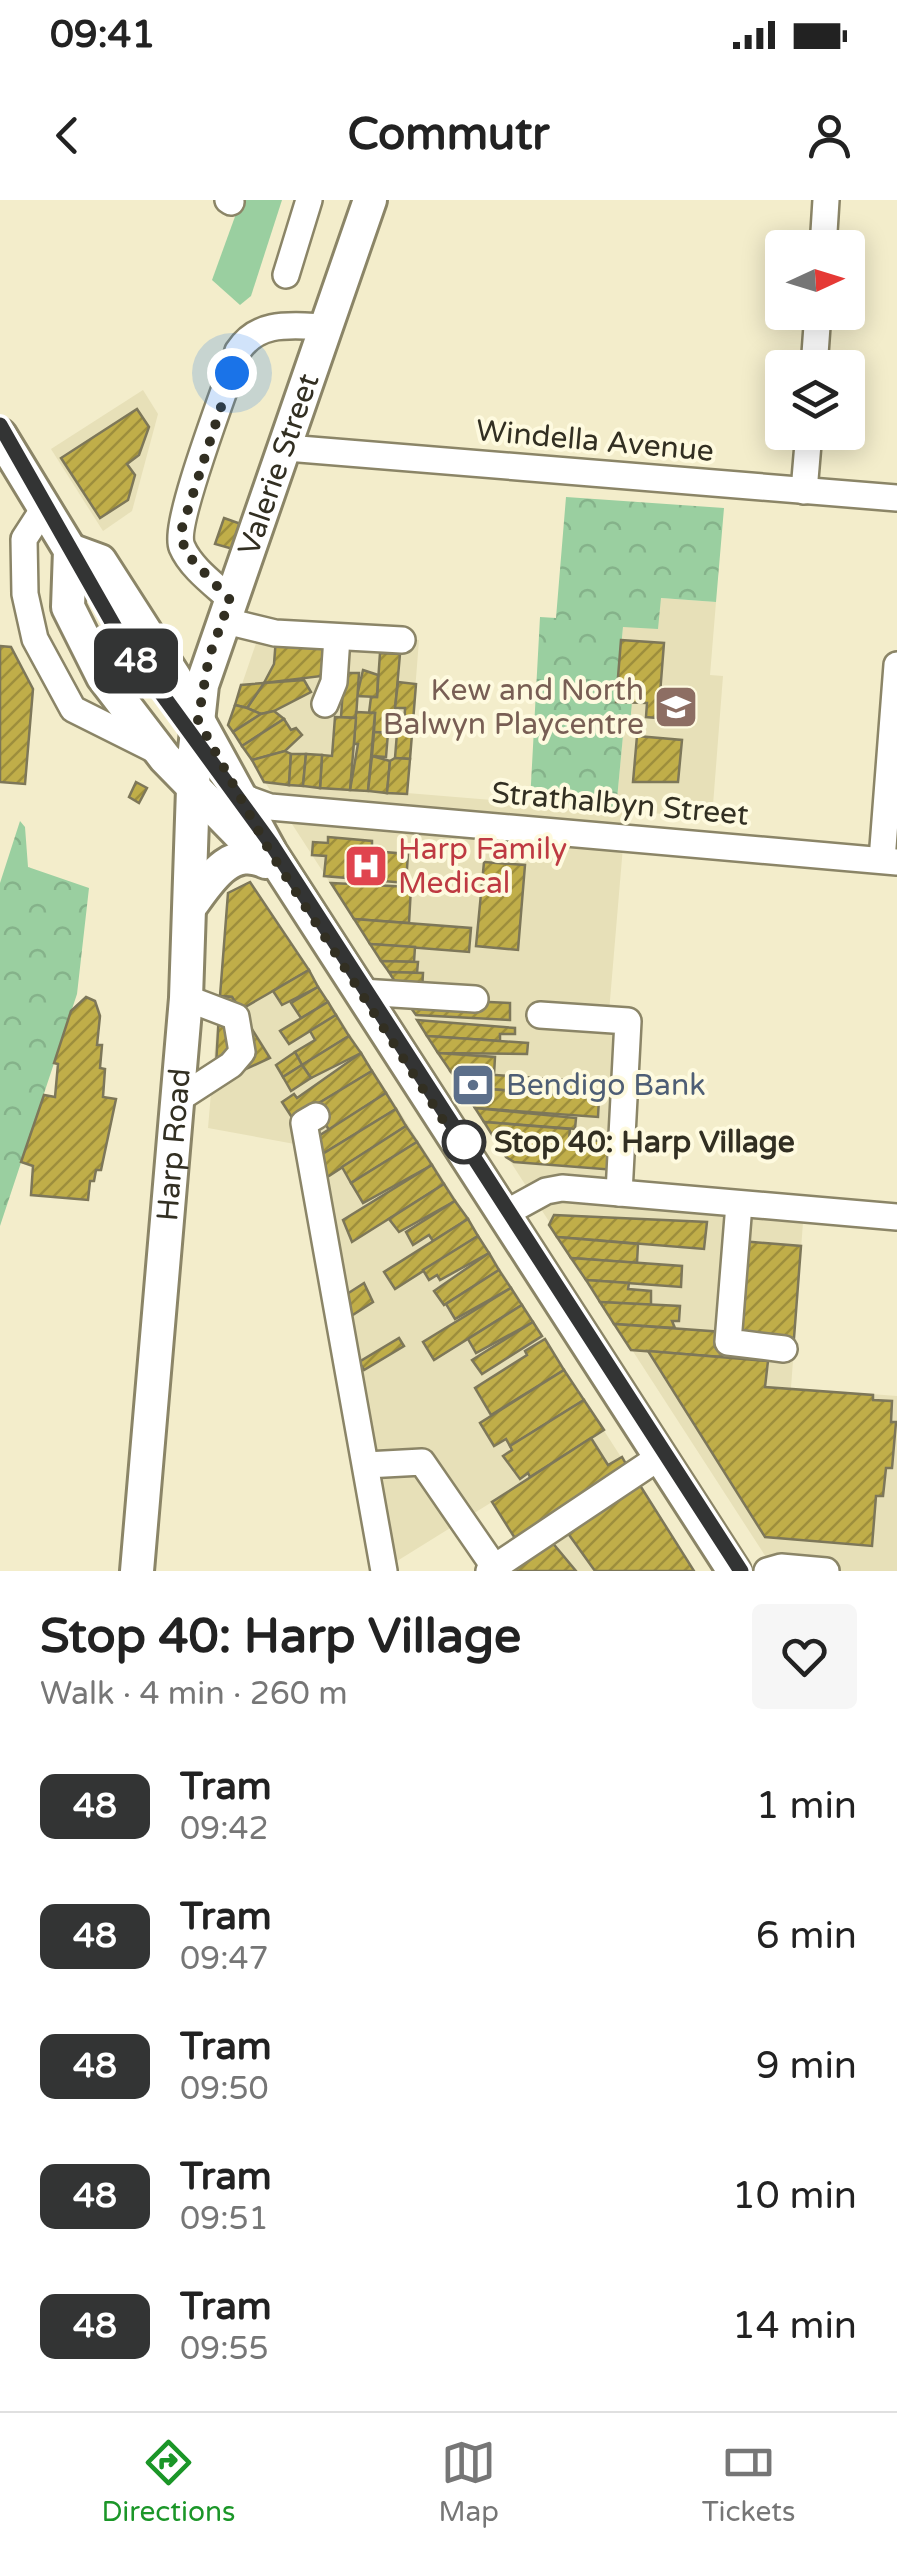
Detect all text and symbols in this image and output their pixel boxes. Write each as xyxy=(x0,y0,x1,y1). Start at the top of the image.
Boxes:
text: 09:41 xyxy=(50,12,155,58)
icon: back xyxy=(40,108,95,163)
text: Commutr xyxy=(347,108,550,162)
icon: person xyxy=(802,108,857,163)
north arrow xyxy=(765,230,865,330)
map controls xyxy=(765,230,865,450)
your location xyxy=(207,348,257,398)
button: layers xyxy=(765,350,865,450)
street label: Valerie Street xyxy=(230,369,327,560)
street label: Windella Avenue xyxy=(475,412,715,470)
line badge: 48 xyxy=(91,628,181,694)
text: 48 xyxy=(114,640,158,682)
place label: Kew and North Balwyn Playcentre xyxy=(383,672,644,743)
school or university icon: Kew and North Balwyn Playcentre xyxy=(653,684,699,730)
street label: Strathalbyn Street xyxy=(490,774,750,834)
place label: Harp Family Medical xyxy=(398,831,567,902)
hospital icon: Harp Family Medical xyxy=(343,843,389,889)
bank icon: Bendigo Bank xyxy=(450,1062,496,1108)
street label: Harp Road xyxy=(149,1067,198,1222)
place label: Bendigo Bank xyxy=(506,1067,706,1104)
marker: Stop 40: Harp Village xyxy=(443,1121,485,1163)
place label: Stop 40: Harp Village xyxy=(494,1124,795,1161)
button: heart xyxy=(752,1604,857,1709)
text: Stop 40: Harp Village xyxy=(40,1608,521,1666)
text: Walk · 4 min · 260 m xyxy=(40,1675,348,1713)
text: Tram xyxy=(180,1764,272,1810)
text: 1 min xyxy=(756,1783,857,1829)
text: 48 xyxy=(73,1785,117,1827)
text: 09:42 xyxy=(180,1810,269,1848)
text: Tram xyxy=(180,1894,272,1940)
text: 6 min xyxy=(756,1913,857,1959)
text: 48 xyxy=(73,1915,117,1957)
text: 09:47 xyxy=(180,1940,269,1978)
text: Tram xyxy=(180,2024,272,2070)
text: 9 min xyxy=(756,2043,857,2089)
text: 48 xyxy=(73,2045,117,2087)
text: 09:50 xyxy=(180,2070,269,2108)
text: Tram xyxy=(180,2154,272,2200)
text: 10 min xyxy=(732,2173,857,2219)
text: 48 xyxy=(73,2175,117,2217)
text: 09:51 xyxy=(180,2200,269,2238)
text: Tram xyxy=(180,2284,272,2330)
text: 14 min xyxy=(732,2303,857,2349)
text: 48 xyxy=(73,2305,117,2347)
text: 09:55 xyxy=(180,2330,269,2368)
tab: Directions xyxy=(101,2435,235,2529)
tab: Map xyxy=(438,2435,499,2529)
tab: Tickets xyxy=(702,2435,795,2529)

